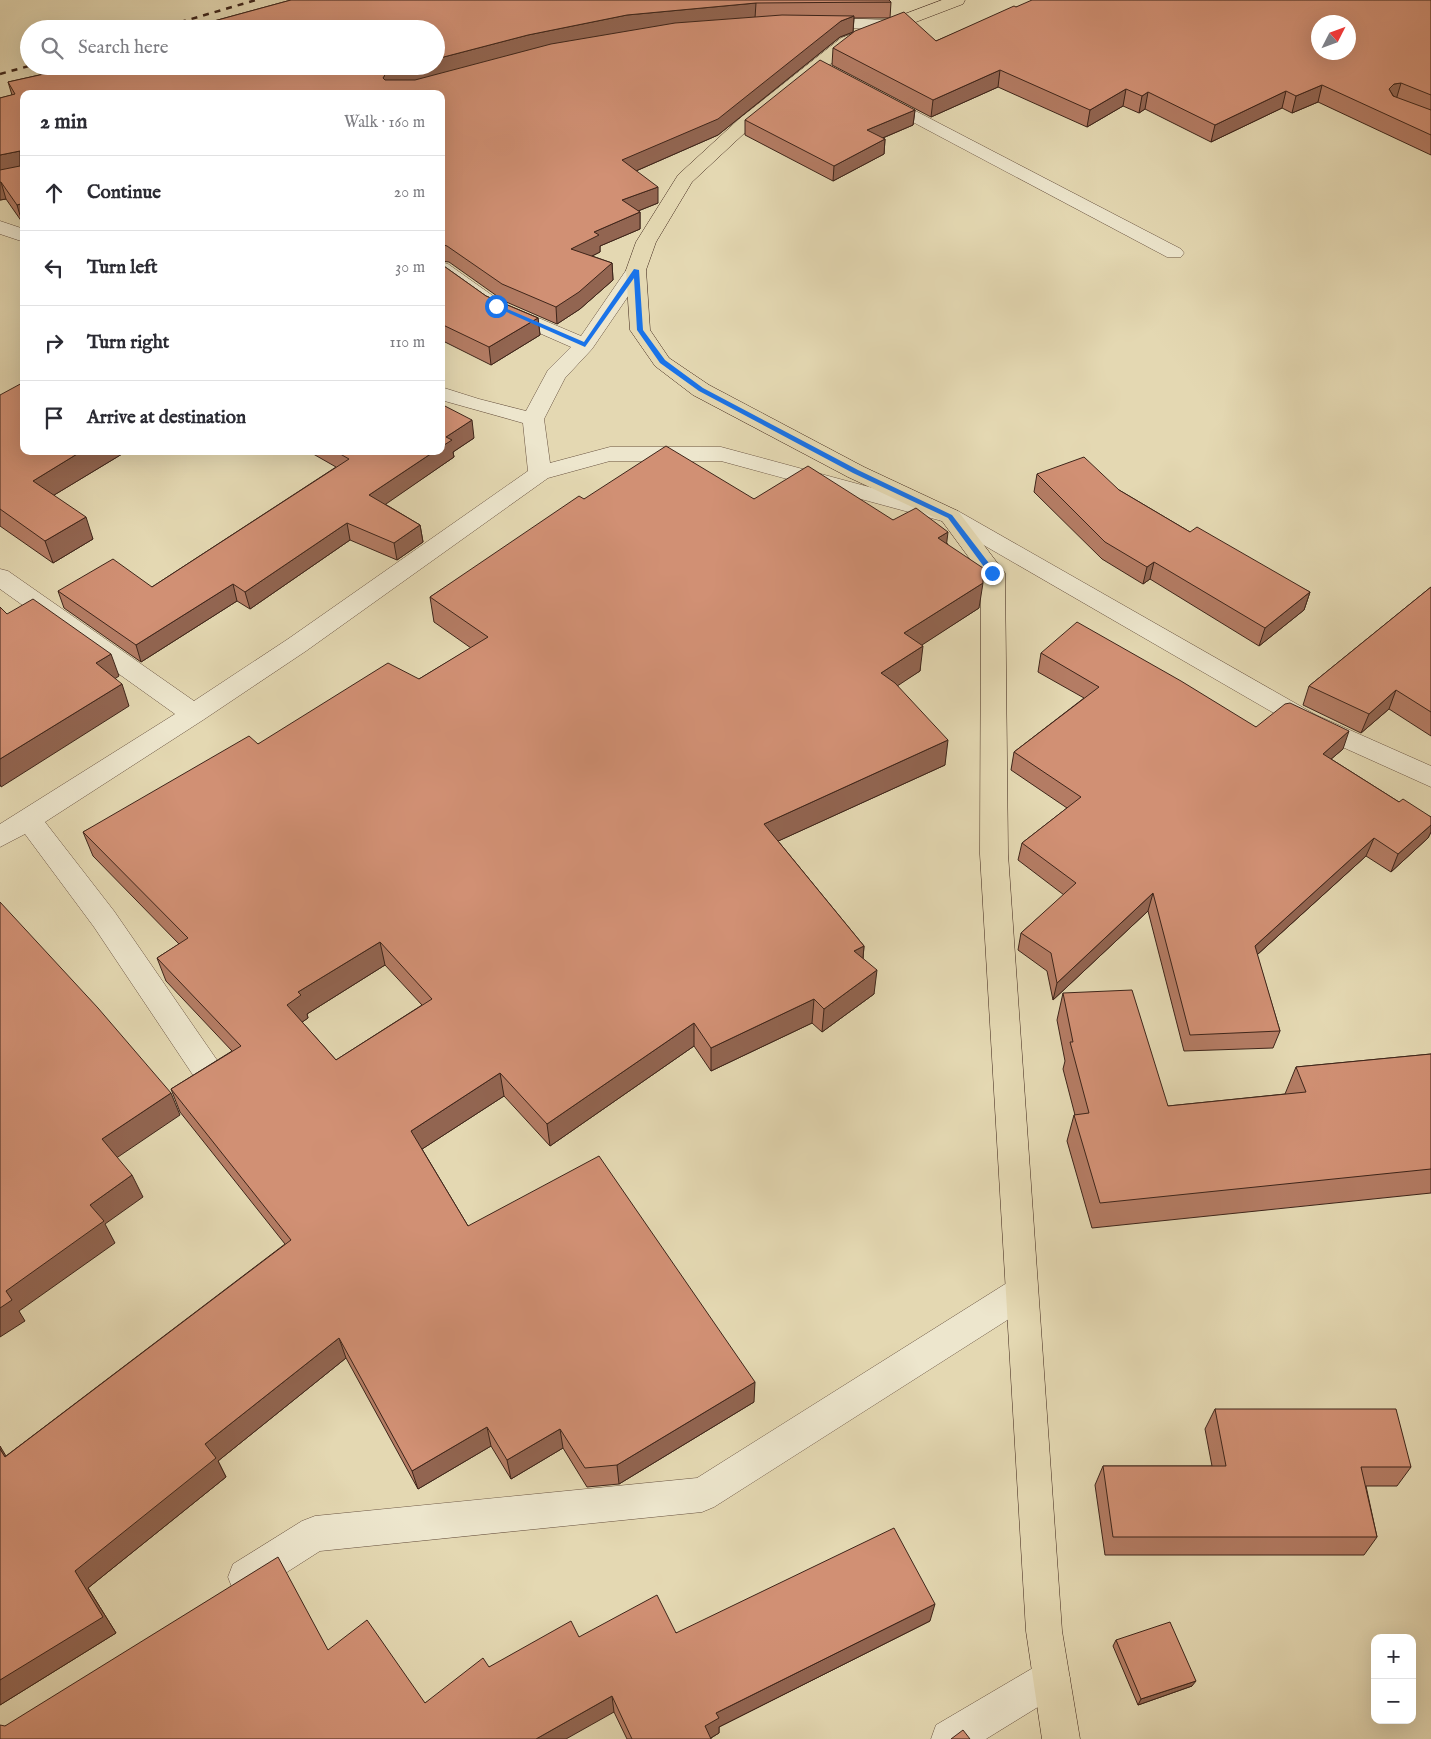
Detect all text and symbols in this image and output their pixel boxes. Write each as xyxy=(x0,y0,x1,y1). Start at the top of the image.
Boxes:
north arrow xyxy=(1311,15,1356,60)
search box xyxy=(20,20,445,75)
icon: search xyxy=(38,34,66,62)
text: Search here xyxy=(78,36,169,60)
text: 2 min xyxy=(40,109,87,136)
text: Walk · 160 m xyxy=(344,113,425,133)
icon: ahead xyxy=(40,179,68,207)
text: Continue xyxy=(87,181,161,205)
text: 20 m xyxy=(394,183,425,203)
icon: left xyxy=(40,254,68,282)
text: Turn left xyxy=(87,256,158,280)
text: 30 m xyxy=(395,258,425,278)
route start xyxy=(485,295,508,318)
icon: right xyxy=(40,329,68,357)
text: Turn right xyxy=(87,331,169,355)
text: 110 m xyxy=(389,333,425,353)
icon: arrive xyxy=(40,404,68,432)
text: Arrive at destination xyxy=(87,406,246,430)
route end xyxy=(981,562,1004,585)
map controls xyxy=(1371,1634,1416,1724)
button: + xyxy=(1371,1634,1416,1679)
button: − xyxy=(1371,1679,1416,1724)

